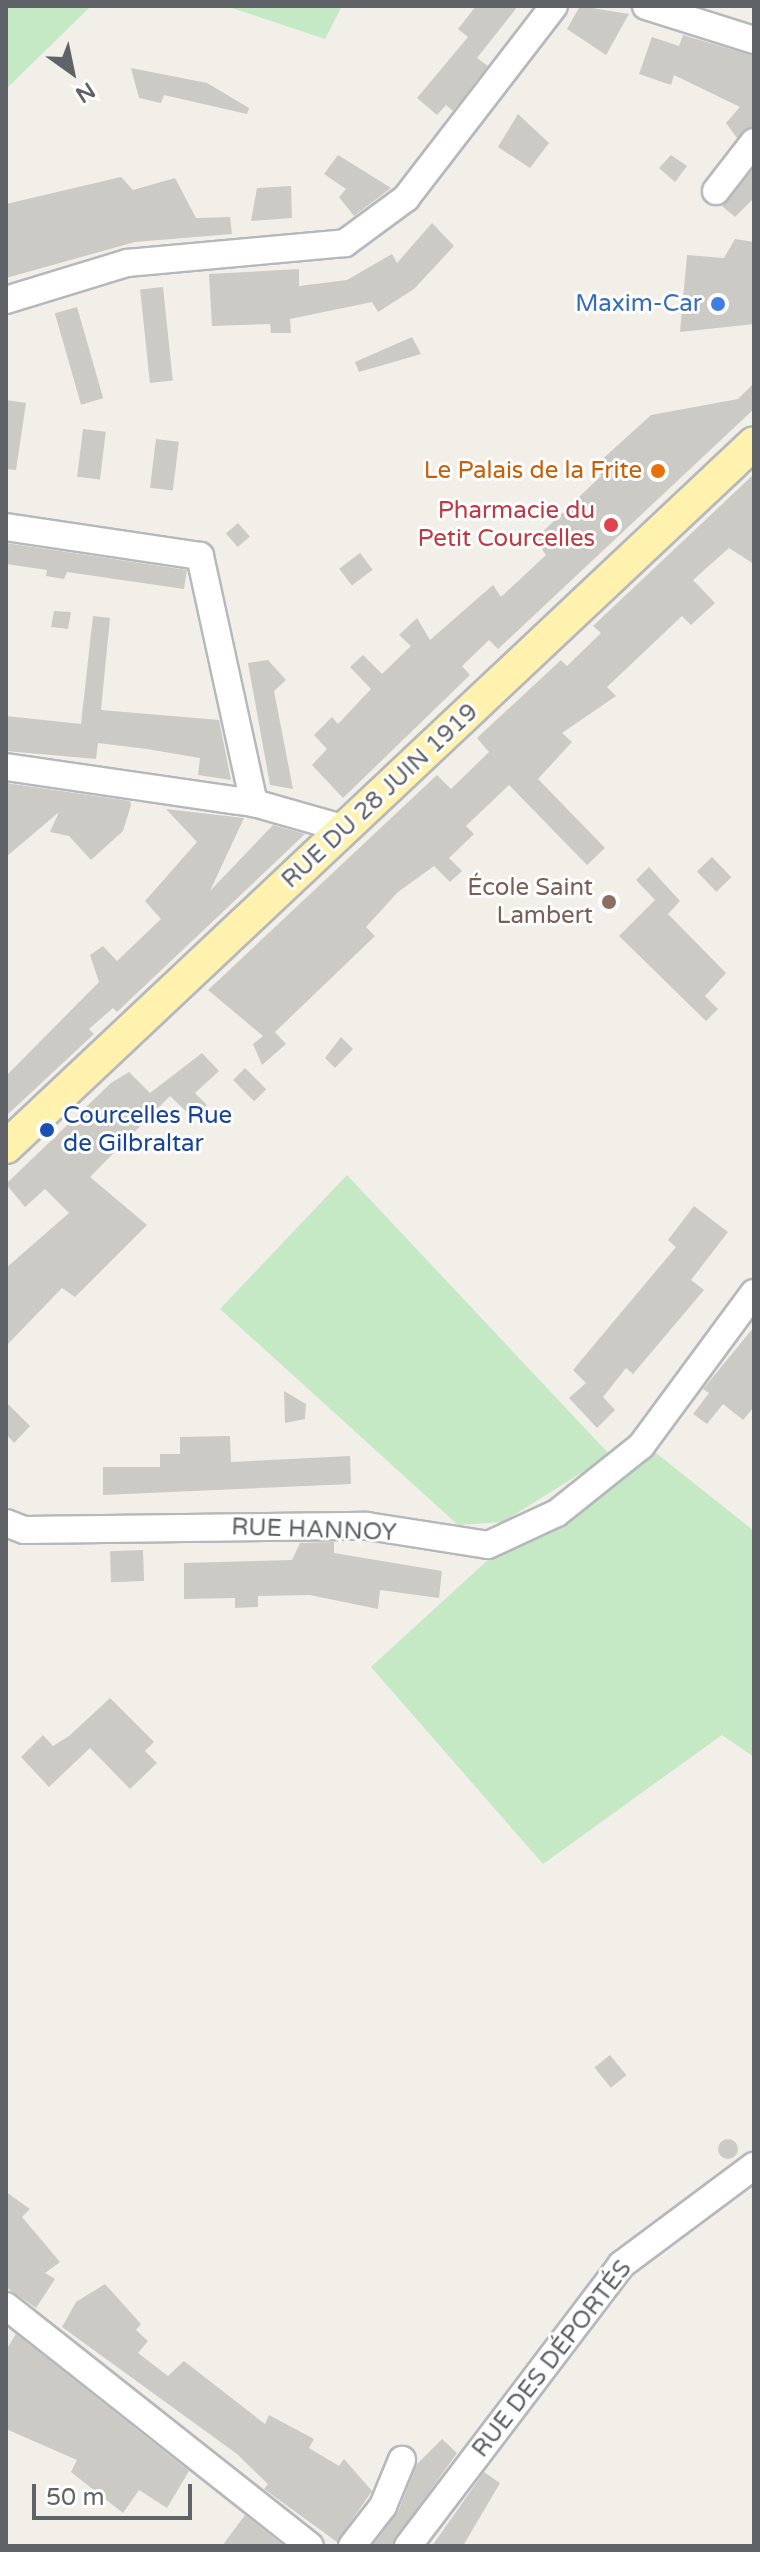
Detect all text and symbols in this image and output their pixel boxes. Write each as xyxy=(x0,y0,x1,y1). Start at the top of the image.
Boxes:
north arrow xyxy=(32,32,112,112)
text: N xyxy=(71,76,100,108)
place label: Maxim-Car xyxy=(575,290,702,318)
marker: Maxim-Car xyxy=(709,295,727,313)
place label: Le Palais de la Frite xyxy=(424,457,642,485)
marker: Le Palais de la Frite xyxy=(649,462,667,480)
place label: Pharmacie du Petit Courcelles xyxy=(417,497,595,553)
marker: Pharmacie du Petit Courcelles xyxy=(602,516,620,534)
street label: RUE DU 28 JUIN 1919 xyxy=(276,698,484,894)
place label: École Saint Lambert xyxy=(467,874,593,930)
marker: École Saint Lambert xyxy=(600,893,618,911)
place label: Courcelles Rue de Gilbraltar xyxy=(63,1102,232,1158)
marker: Courcelles Rue de Gilbraltar xyxy=(38,1121,56,1139)
street label: RUE HANNOY xyxy=(231,1513,397,1547)
street label: RUE DES DÉPORTÉS xyxy=(466,2255,638,2463)
scale bar xyxy=(36,2468,196,2518)
text: 50 m xyxy=(46,2483,104,2512)

